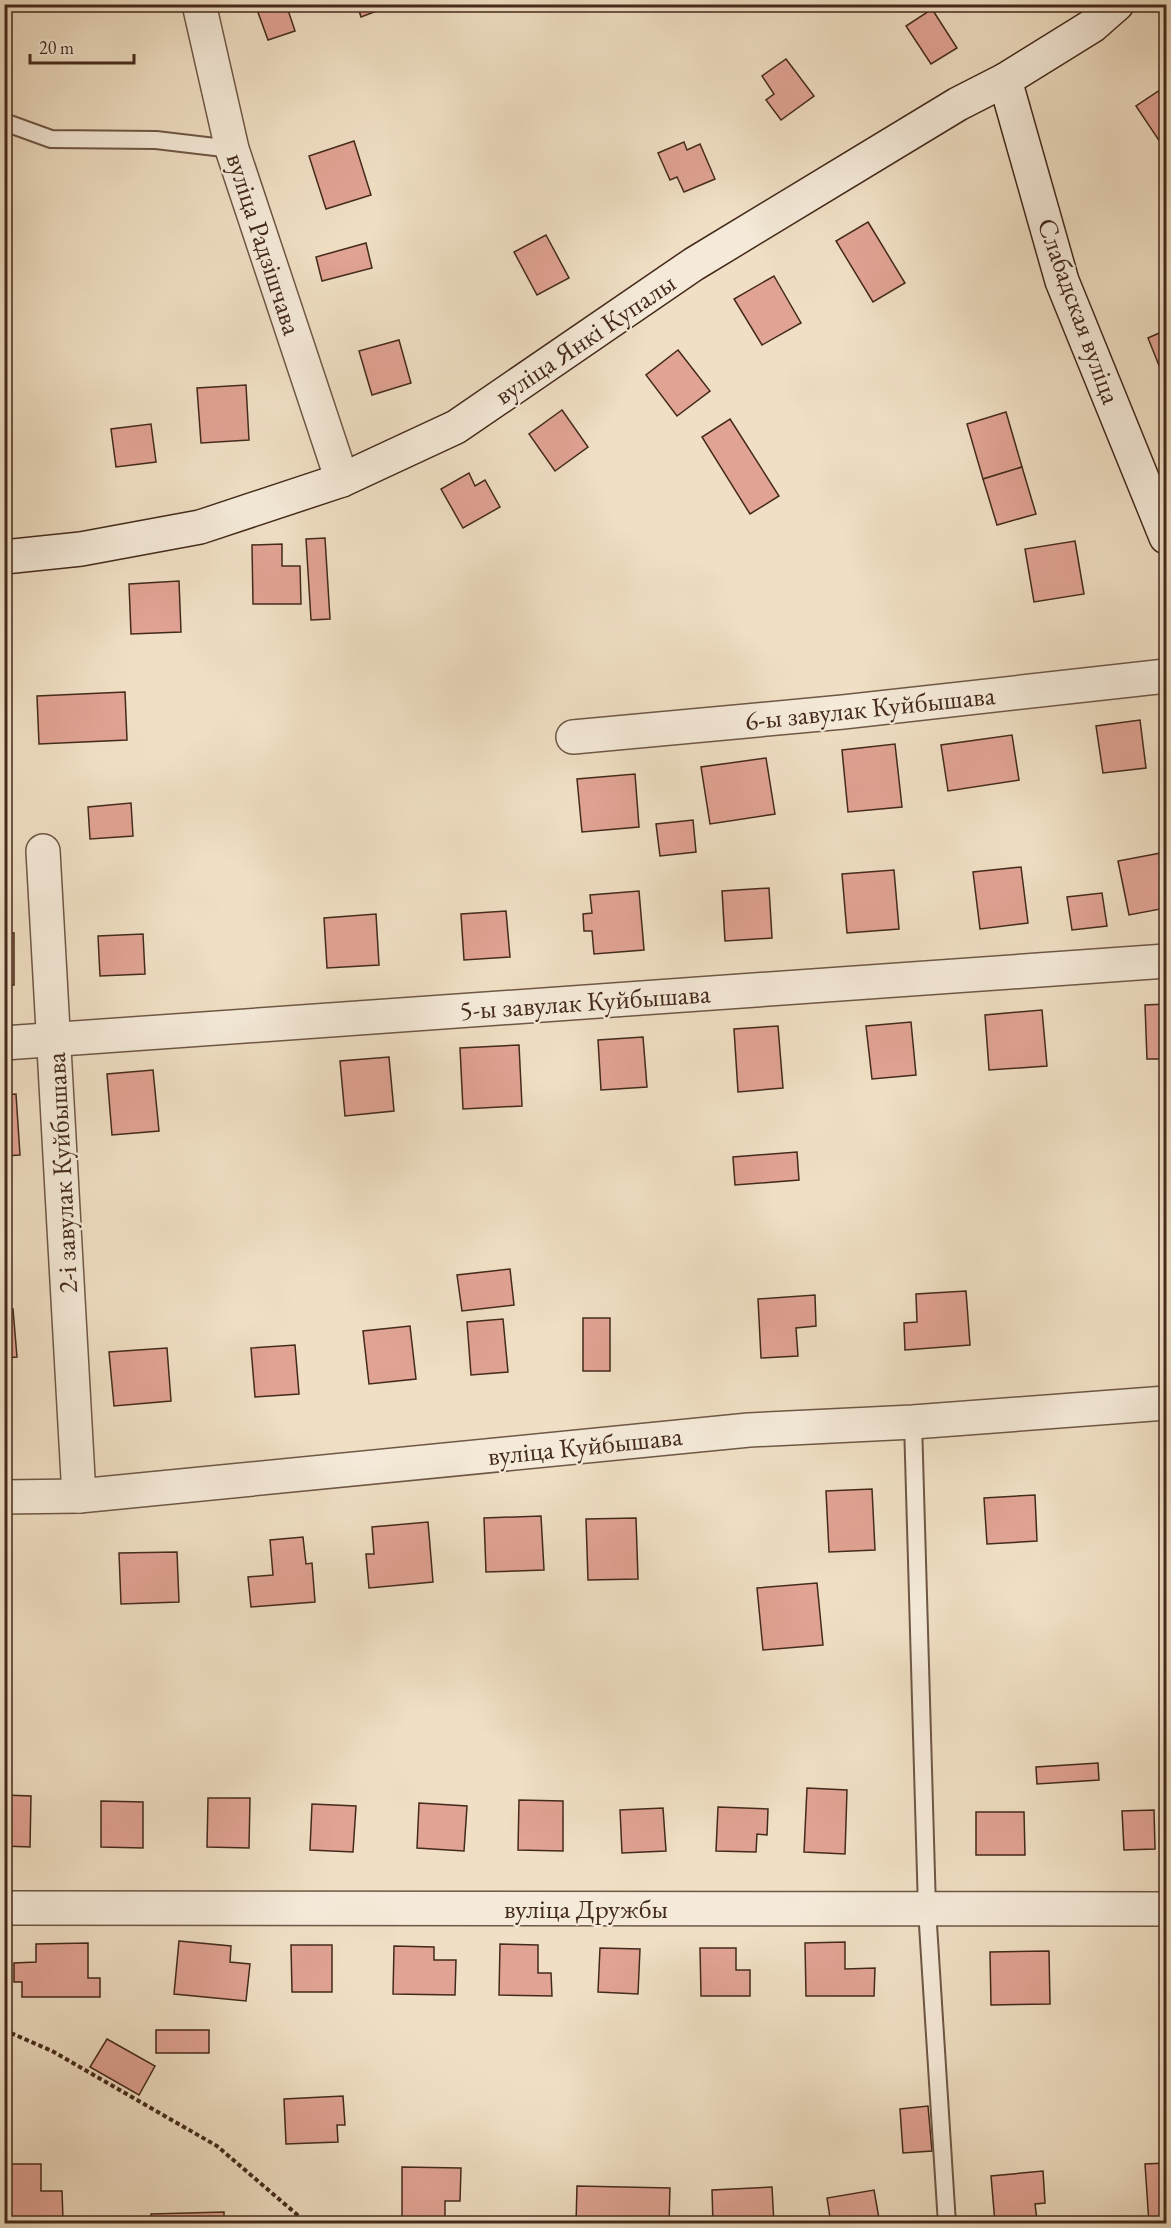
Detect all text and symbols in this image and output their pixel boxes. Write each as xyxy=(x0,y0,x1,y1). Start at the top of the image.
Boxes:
scale bar xyxy=(30,27,134,65)
text: 20 m xyxy=(39,36,74,59)
street label: вуліца Радзішчава xyxy=(219,148,310,339)
street label: Слабадская вуліца xyxy=(1030,213,1129,409)
street label: вуліца Янкі Купалы xyxy=(487,265,682,412)
street label: 6-ы завулак Куйбышава xyxy=(743,677,997,738)
street label: 5-ы завулак Куйбышава xyxy=(458,975,712,1028)
street label: 2-і завулак Куйбышава xyxy=(38,1051,85,1295)
street label: вуліца Куйбышава xyxy=(486,1418,684,1473)
street label: вуліца Дружбы xyxy=(504,1891,668,1926)

